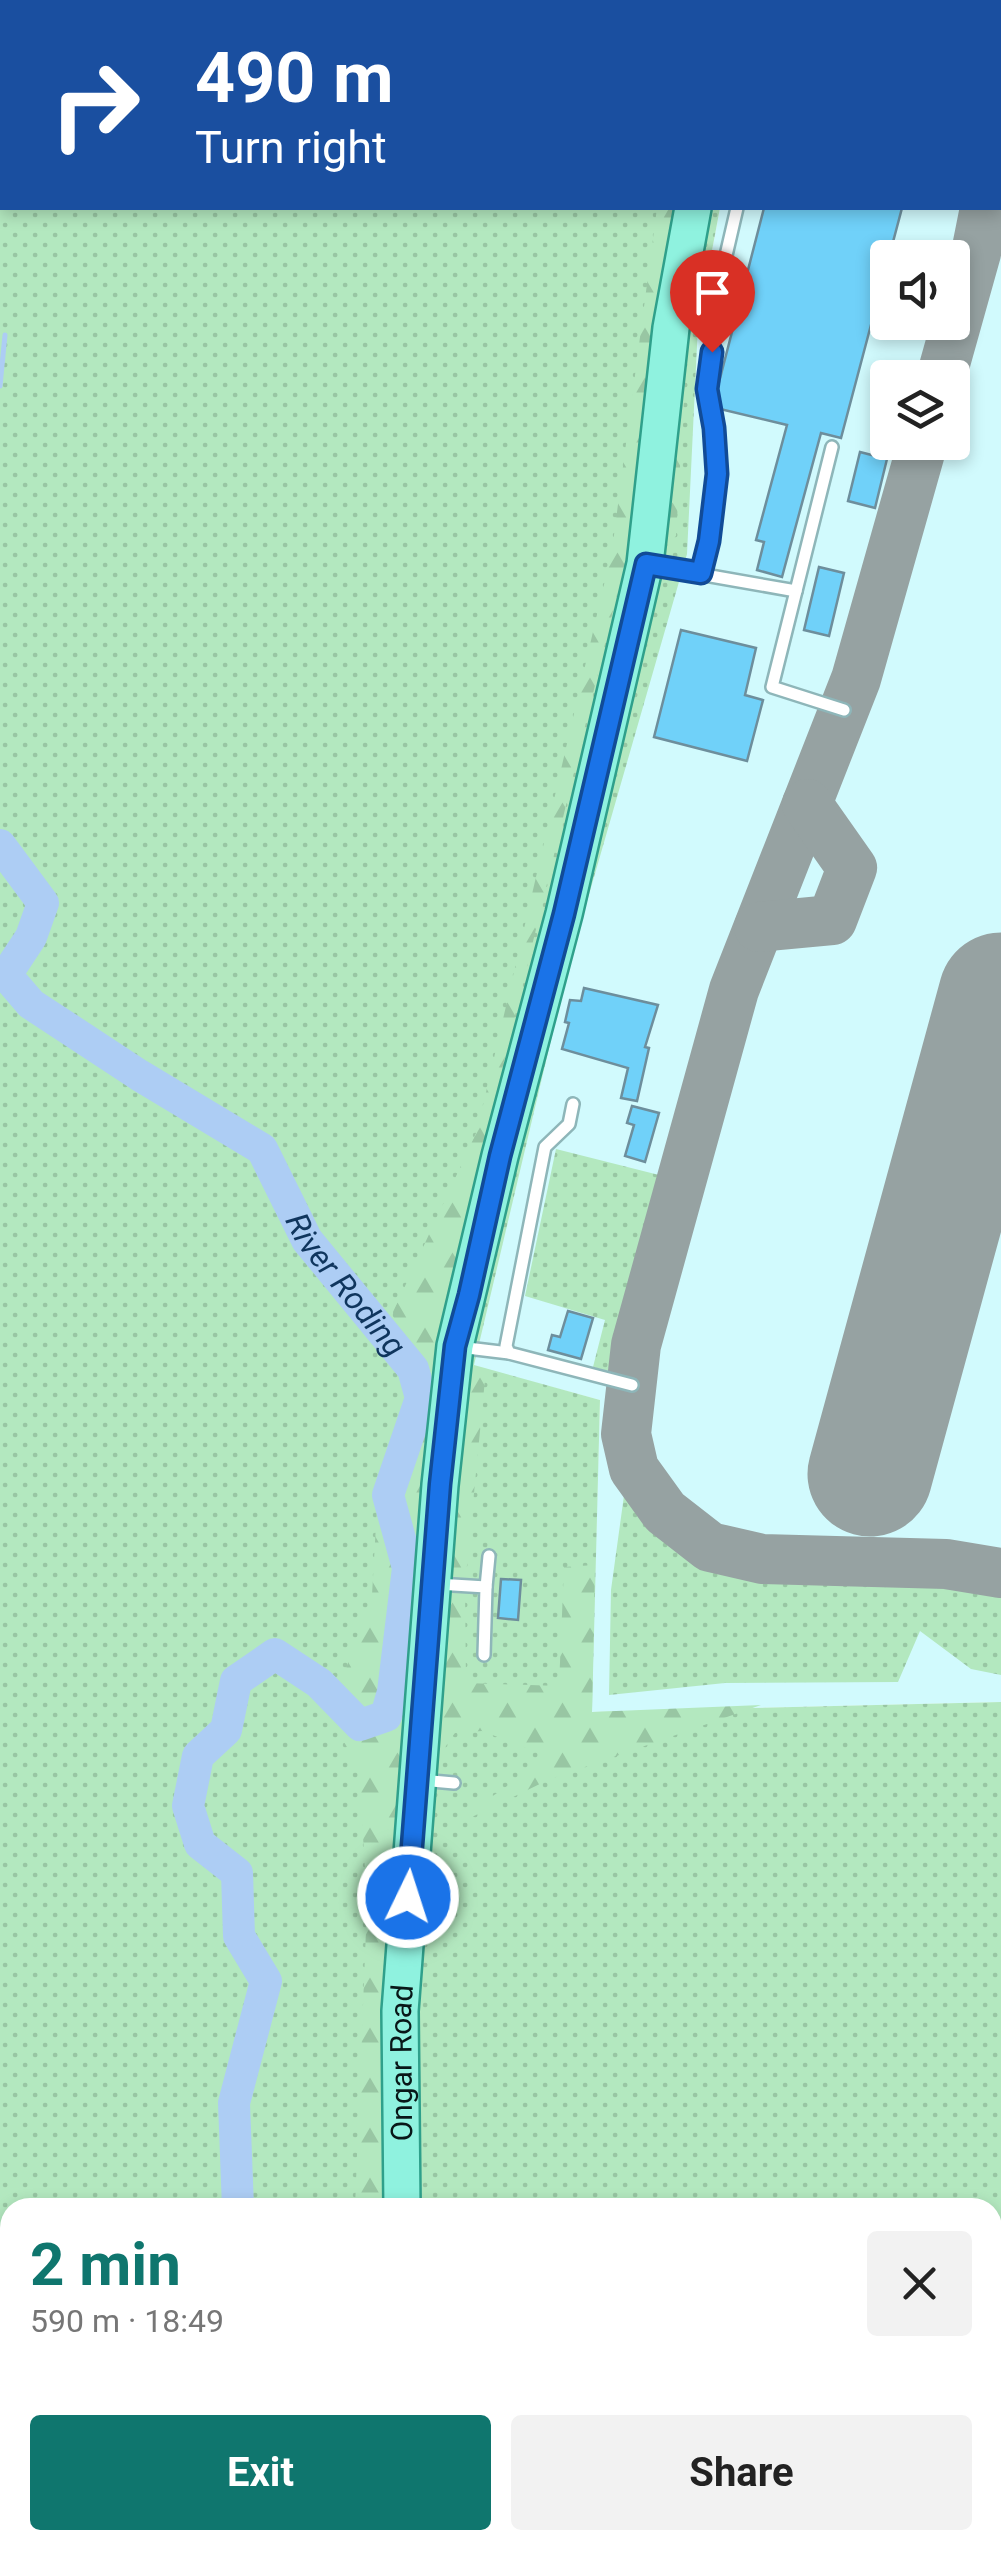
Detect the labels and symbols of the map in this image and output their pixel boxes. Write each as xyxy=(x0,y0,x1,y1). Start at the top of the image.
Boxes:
pin xyxy=(670,250,755,353)
water label: River Roding xyxy=(278,1207,414,1364)
position arrow xyxy=(356,1845,460,1949)
street label: Ongar Road xyxy=(382,1983,419,2142)

